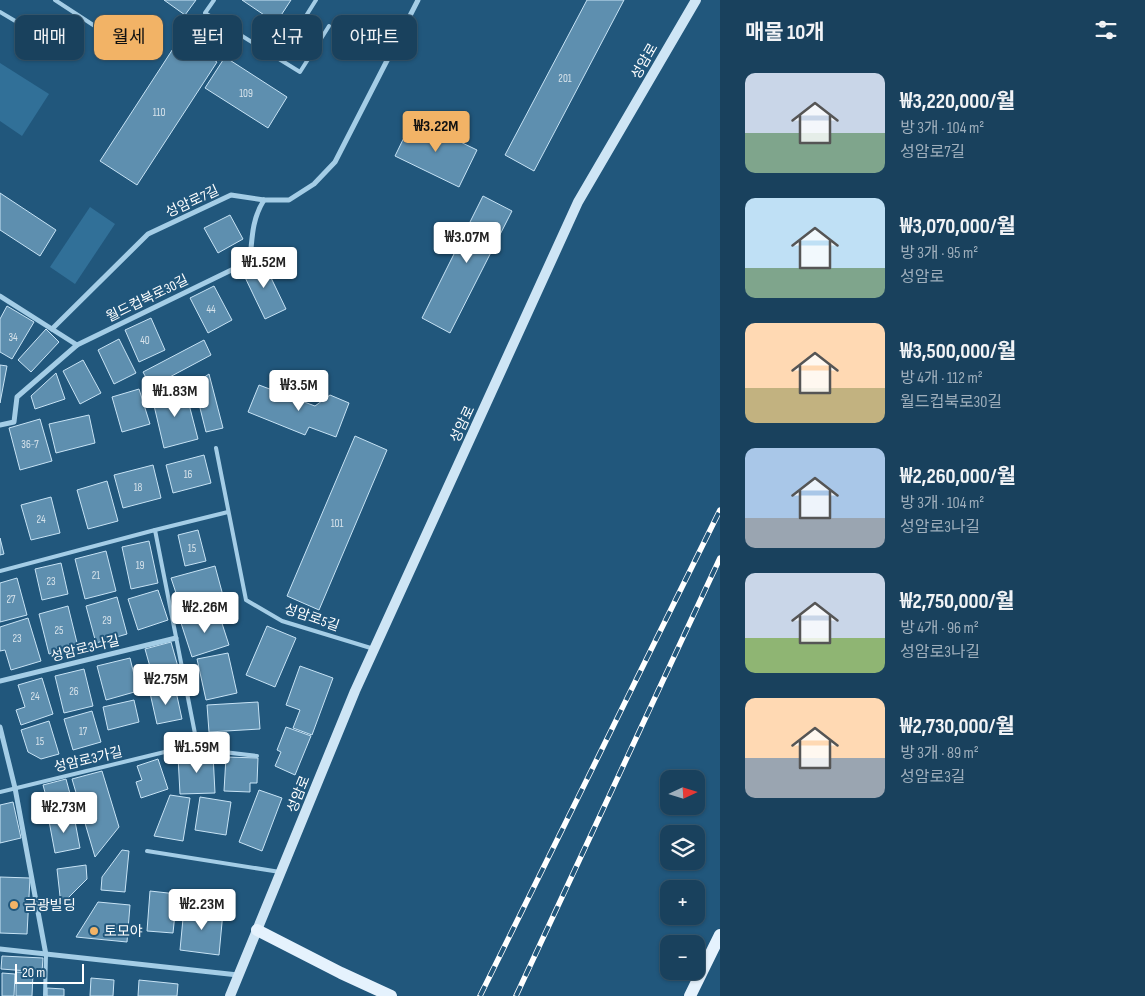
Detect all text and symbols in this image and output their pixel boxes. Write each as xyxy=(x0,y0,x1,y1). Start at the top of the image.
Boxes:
chip: 매매 xyxy=(15,15,84,60)
chip: 월세 xyxy=(94,15,163,60)
chip: 필터 xyxy=(173,15,242,60)
chip: 신규 xyxy=(252,15,322,60)
chip: 아파트 xyxy=(332,15,417,60)
icon: filters xyxy=(1092,16,1120,44)
text: 매물 10개 xyxy=(745,20,824,45)
street label: 성암로 xyxy=(627,40,662,82)
house number: 201 xyxy=(558,72,572,85)
house number: 109 xyxy=(239,87,253,100)
text: ₩3,220,000/월 xyxy=(900,89,1015,114)
icon: home xyxy=(785,93,845,153)
house number: 110 xyxy=(153,106,165,119)
pin: ₩3.22M xyxy=(395,110,477,153)
text: ₩3.22M xyxy=(414,117,458,136)
text: 방 3개 · 104 m² xyxy=(900,119,984,138)
text: 성암로7길 xyxy=(900,143,965,162)
street label: 성암로7길 xyxy=(163,182,222,221)
text: ₩3,070,000/월 xyxy=(900,214,1016,239)
icon: home xyxy=(785,218,845,278)
pin: ₩3.07M xyxy=(426,222,508,264)
text: ₩3.07M xyxy=(445,228,489,247)
text: 방 3개 · 95 m² xyxy=(900,244,978,263)
pin: ₩1.52M xyxy=(223,246,305,289)
text: ₩1.52M xyxy=(242,253,286,272)
text: 성암로 xyxy=(900,268,944,287)
street label: 월드컵북로30길 xyxy=(103,271,191,326)
house number: 44 xyxy=(206,303,216,316)
house number: 34 xyxy=(8,331,18,344)
house number: 40 xyxy=(140,334,150,347)
text: ₩3,500,000/월 xyxy=(900,339,1016,364)
icon: home xyxy=(785,343,845,403)
text: 방 4개 · 112 m² xyxy=(900,369,983,388)
pin: ₩3.5M xyxy=(264,370,334,412)
pin: ₩1.83M xyxy=(134,376,216,418)
text: ₩3.5M xyxy=(280,376,318,395)
text: ₩1.83M xyxy=(153,382,197,401)
text: 월드컵북로30길 xyxy=(900,393,1002,412)
street label: 성암로 xyxy=(447,403,478,445)
house number: 36-7 xyxy=(21,438,39,451)
text: ₩2,260,000/월 xyxy=(900,464,1016,489)
house number: 16 xyxy=(184,468,193,481)
icon: home xyxy=(785,468,845,528)
house number: 18 xyxy=(134,481,143,494)
text: 방 3개 · 104 m² xyxy=(900,494,984,513)
house number: 24 xyxy=(36,513,46,526)
house number: 101 xyxy=(331,517,343,530)
text: 성암로3나길 xyxy=(900,518,980,537)
house number: 15 xyxy=(188,542,196,555)
house number: 19 xyxy=(136,559,144,572)
house number: 21 xyxy=(92,569,100,582)
house number: 23 xyxy=(46,575,56,588)
text: ₩2,750,000/월 xyxy=(900,589,1015,614)
pin: ₩2.26M xyxy=(164,592,246,634)
house number: 27 xyxy=(7,593,16,606)
icon: home xyxy=(785,593,845,653)
text: ₩2.26M xyxy=(182,598,228,617)
street label: 성암로5길 xyxy=(282,600,342,635)
house number: 29 xyxy=(102,614,112,627)
text: 방 4개 · 96 m² xyxy=(900,619,979,638)
house number: 25 xyxy=(55,624,63,637)
house number: 23 xyxy=(12,632,22,645)
street label: 성암로3나길 xyxy=(49,632,121,665)
text: 성암로3나길 xyxy=(900,643,980,662)
pin: ₩2.75M xyxy=(125,664,207,706)
text: ₩2.75M xyxy=(144,670,188,689)
house number: 26 xyxy=(69,685,79,698)
house number: 24 xyxy=(30,690,40,703)
text: ₩2,730,000/월 xyxy=(900,714,1015,739)
icon: home xyxy=(785,718,845,778)
house number: 17 xyxy=(79,725,88,738)
pin: ₩1.59M xyxy=(156,732,238,774)
house number: 15 xyxy=(36,735,44,748)
text: ₩1.59M xyxy=(175,738,219,757)
street label: 성암로3가길 xyxy=(52,743,124,776)
text: 방 3개 · 89 m² xyxy=(900,744,979,763)
text: 성암로3길 xyxy=(900,768,966,787)
north arrow xyxy=(660,770,705,815)
map controls xyxy=(660,770,705,980)
street label: 성암로 xyxy=(283,773,314,815)
pin: ₩2.73M xyxy=(23,792,105,834)
text: ₩2.73M xyxy=(42,798,86,817)
button: layers xyxy=(660,825,705,870)
button: + xyxy=(660,880,705,925)
pin: ₩2.23M xyxy=(161,888,243,931)
text: ₩2.23M xyxy=(180,895,224,914)
place label: 금광빌딩 xyxy=(24,897,76,914)
marker: 금광빌딩 xyxy=(8,899,20,911)
place label: 토모야 xyxy=(104,923,143,940)
marker: 토모야 xyxy=(88,925,100,937)
button: − xyxy=(660,935,705,980)
scale bar xyxy=(15,961,84,984)
text: 20 m xyxy=(22,964,45,981)

